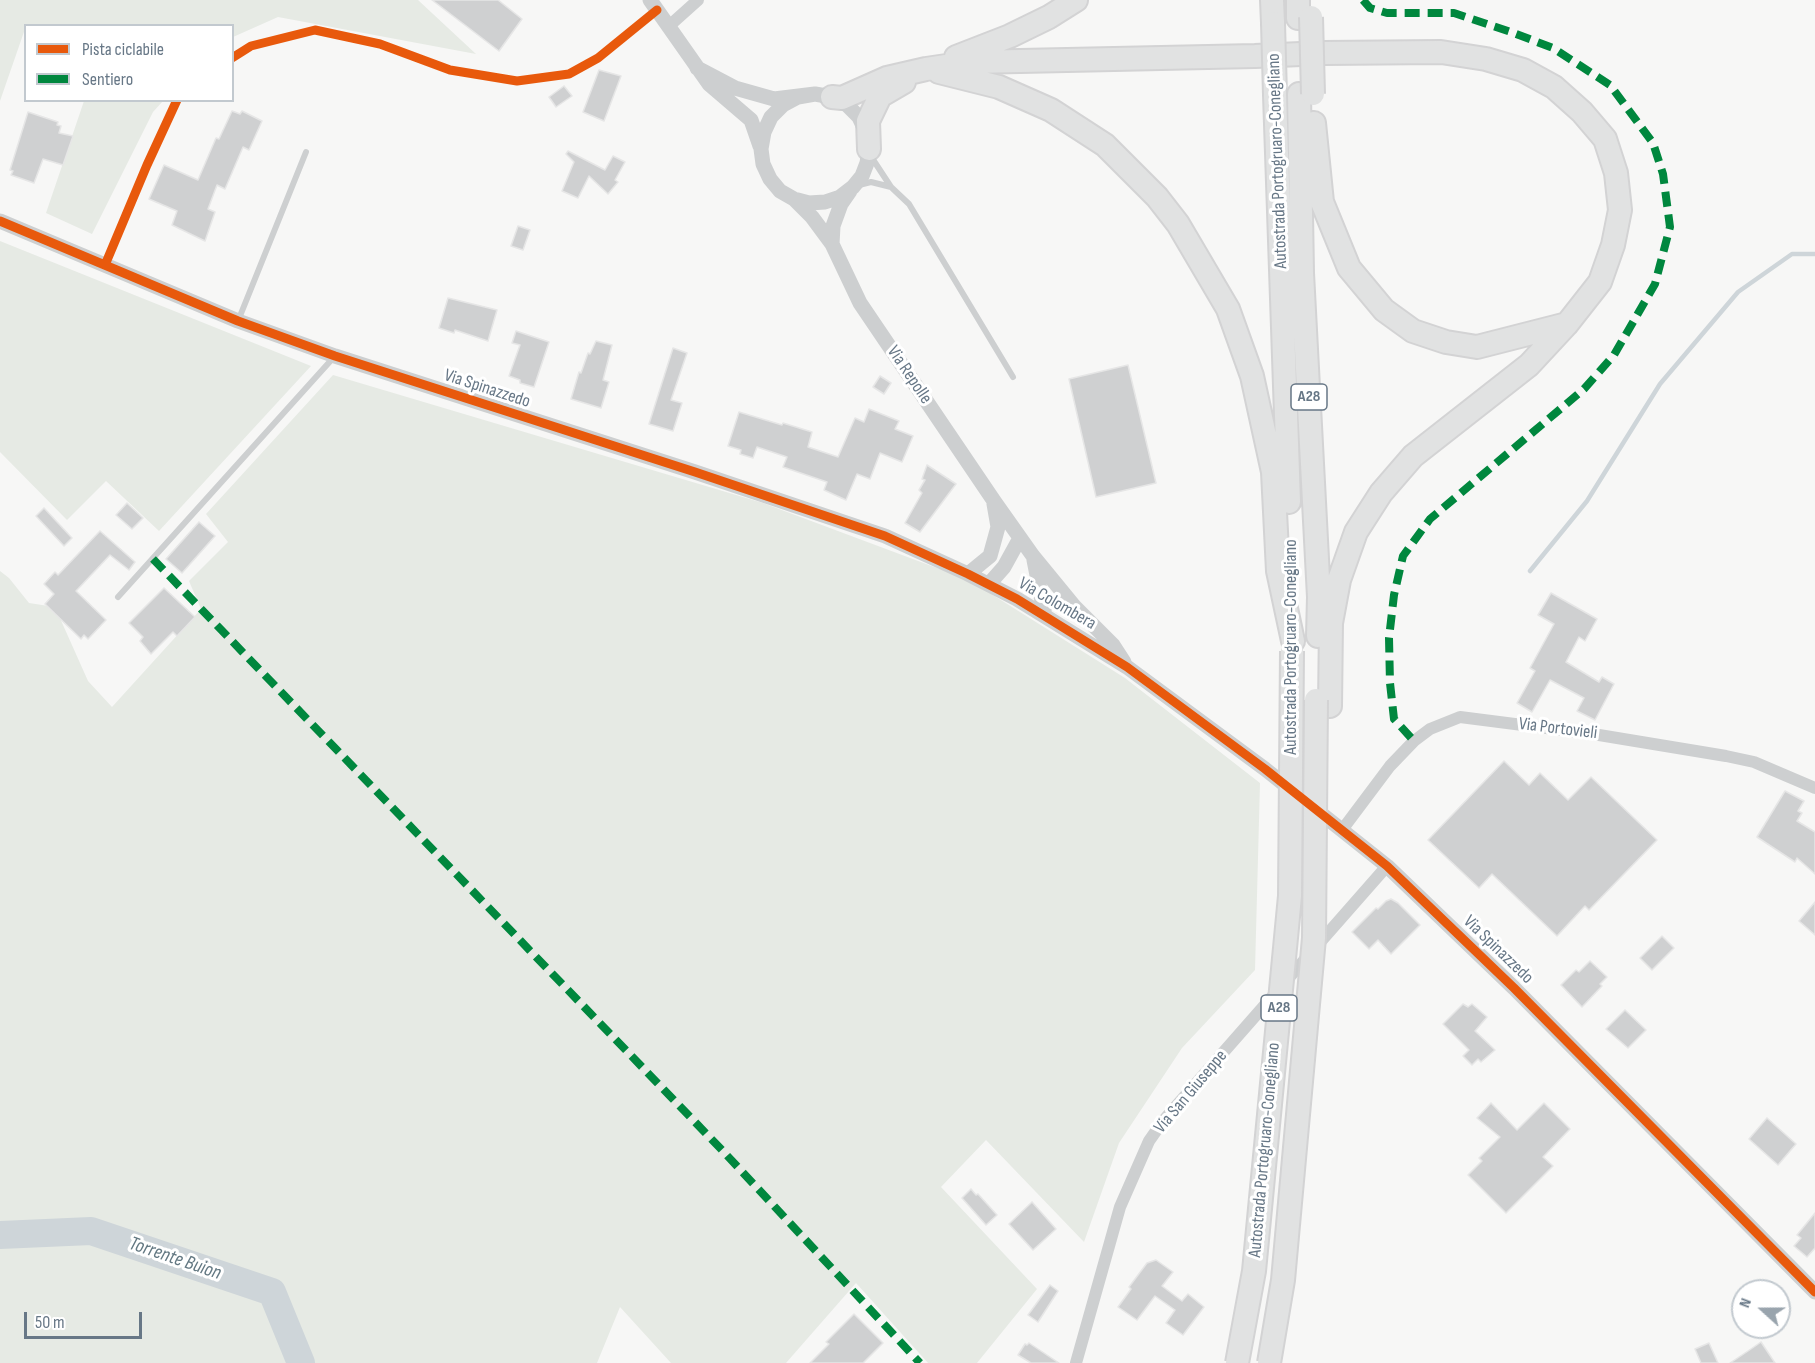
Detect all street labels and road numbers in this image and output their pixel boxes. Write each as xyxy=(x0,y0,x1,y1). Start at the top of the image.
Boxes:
street label: Autostrada Portogruaro-Conegliano xyxy=(1263,53,1293,269)
street label: Via Repolle xyxy=(882,342,936,408)
street label: Via Spinazzedo xyxy=(441,365,533,413)
road number: A28 xyxy=(1291,384,1327,410)
street label: Autostrada Portogruaro-Conegliano xyxy=(1280,539,1302,755)
street label: Via Colombera xyxy=(1014,573,1100,635)
street label: Via Portovieli xyxy=(1517,713,1599,745)
street label: Via Spinazzedo xyxy=(1458,911,1538,989)
road number: A28 xyxy=(1261,995,1297,1021)
street label: Autostrada Portogruaro-Conegliano xyxy=(1245,1042,1285,1258)
street label: Via San Giuseppe xyxy=(1150,1046,1232,1138)

